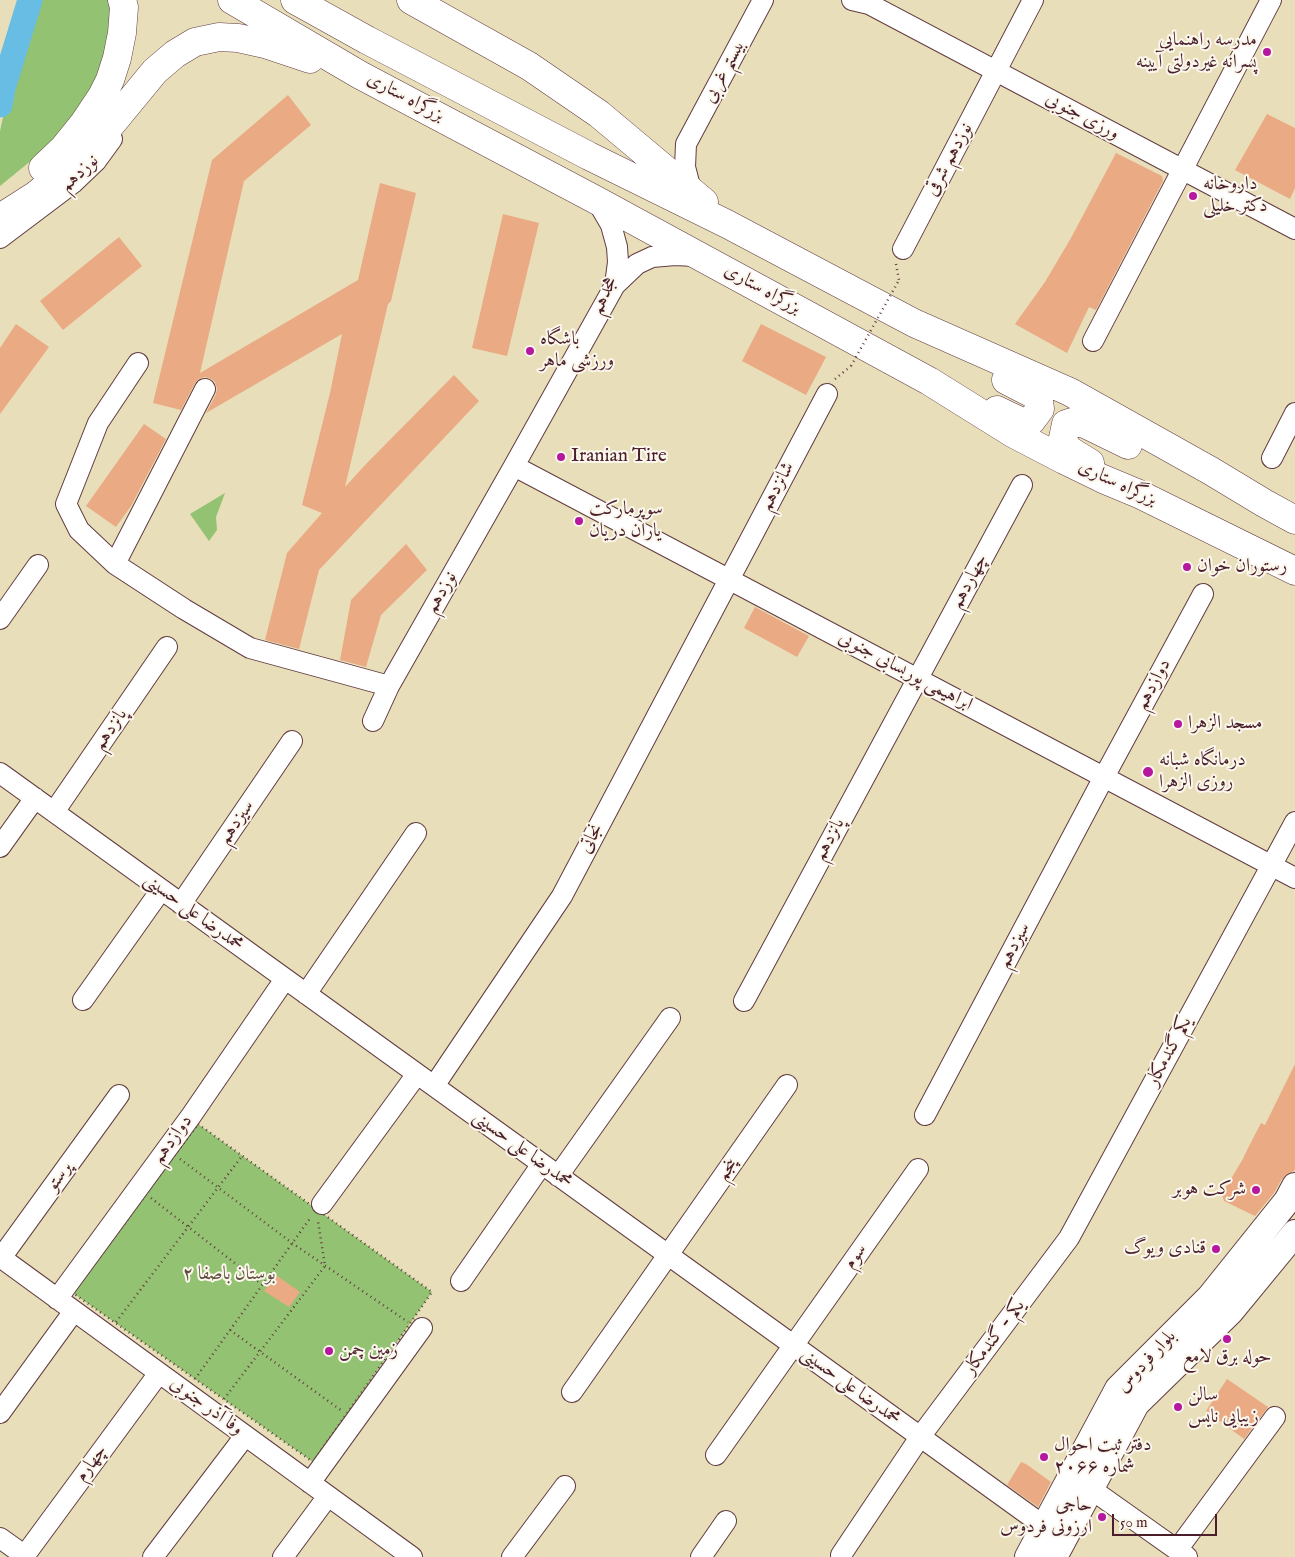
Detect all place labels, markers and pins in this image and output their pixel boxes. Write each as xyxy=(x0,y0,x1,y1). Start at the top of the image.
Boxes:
place label: مدرسه راهنمایی پسرانه غیردولتی آیینه xyxy=(1136,30,1257,74)
marker: مدرسه راهنمایی پسرانه غیردولتی آیینه xyxy=(1261,46,1273,58)
place label: داروخانه دکتر خلیلی xyxy=(1203,174,1267,218)
marker: داروخانه دکتر خلیلی xyxy=(1187,190,1199,202)
place label: باشگاه ورزشی ماهر xyxy=(540,329,614,373)
marker: باشگاه ورزشی ماهر xyxy=(524,345,536,357)
place label: Iranian Tire xyxy=(571,446,667,468)
marker: Iranian Tire xyxy=(555,451,567,463)
place label: سوپرمارکت یاران دریان xyxy=(589,499,663,543)
marker: سوپرمارکت یاران دریان xyxy=(573,515,585,527)
place label: رستوران خوان xyxy=(1197,556,1287,578)
marker: رستوران خوان xyxy=(1181,561,1193,573)
place label: مسجد الزهرا xyxy=(1188,713,1262,735)
marker: مسجد الزهرا xyxy=(1172,718,1184,730)
place label: درمانگاه شبانه روزی الزهرا xyxy=(1159,750,1246,794)
marker: درمانگاه شبانه روزی الزهرا xyxy=(1141,765,1155,779)
place label: شرکت هوبر xyxy=(1173,1179,1246,1201)
marker: شرکت هوبر xyxy=(1250,1184,1262,1196)
place label: قنادی ویوگ xyxy=(1124,1238,1206,1260)
marker: قنادی ویوگ xyxy=(1210,1243,1222,1255)
marker: حوله برق لامع xyxy=(1221,1333,1233,1345)
place label: زمین چمن xyxy=(339,1340,398,1362)
marker: زمین چمن xyxy=(323,1345,335,1357)
place label: حوله برق لامع xyxy=(1183,1347,1271,1369)
place label: سالن زیبایی نایس xyxy=(1188,1385,1259,1429)
marker: سالن زیبایی نایس xyxy=(1172,1401,1184,1413)
place label: دفتر ثبت احوال شماره ۲۰۶۶ xyxy=(1054,1435,1152,1479)
marker: دفتر ثبت احوال شماره ۲۰۶۶ xyxy=(1038,1451,1050,1463)
place label: حاجی‌ ارزونی فردوس xyxy=(1000,1495,1092,1539)
marker: حاجی‌ ارزونی فردوس xyxy=(1096,1511,1108,1523)

